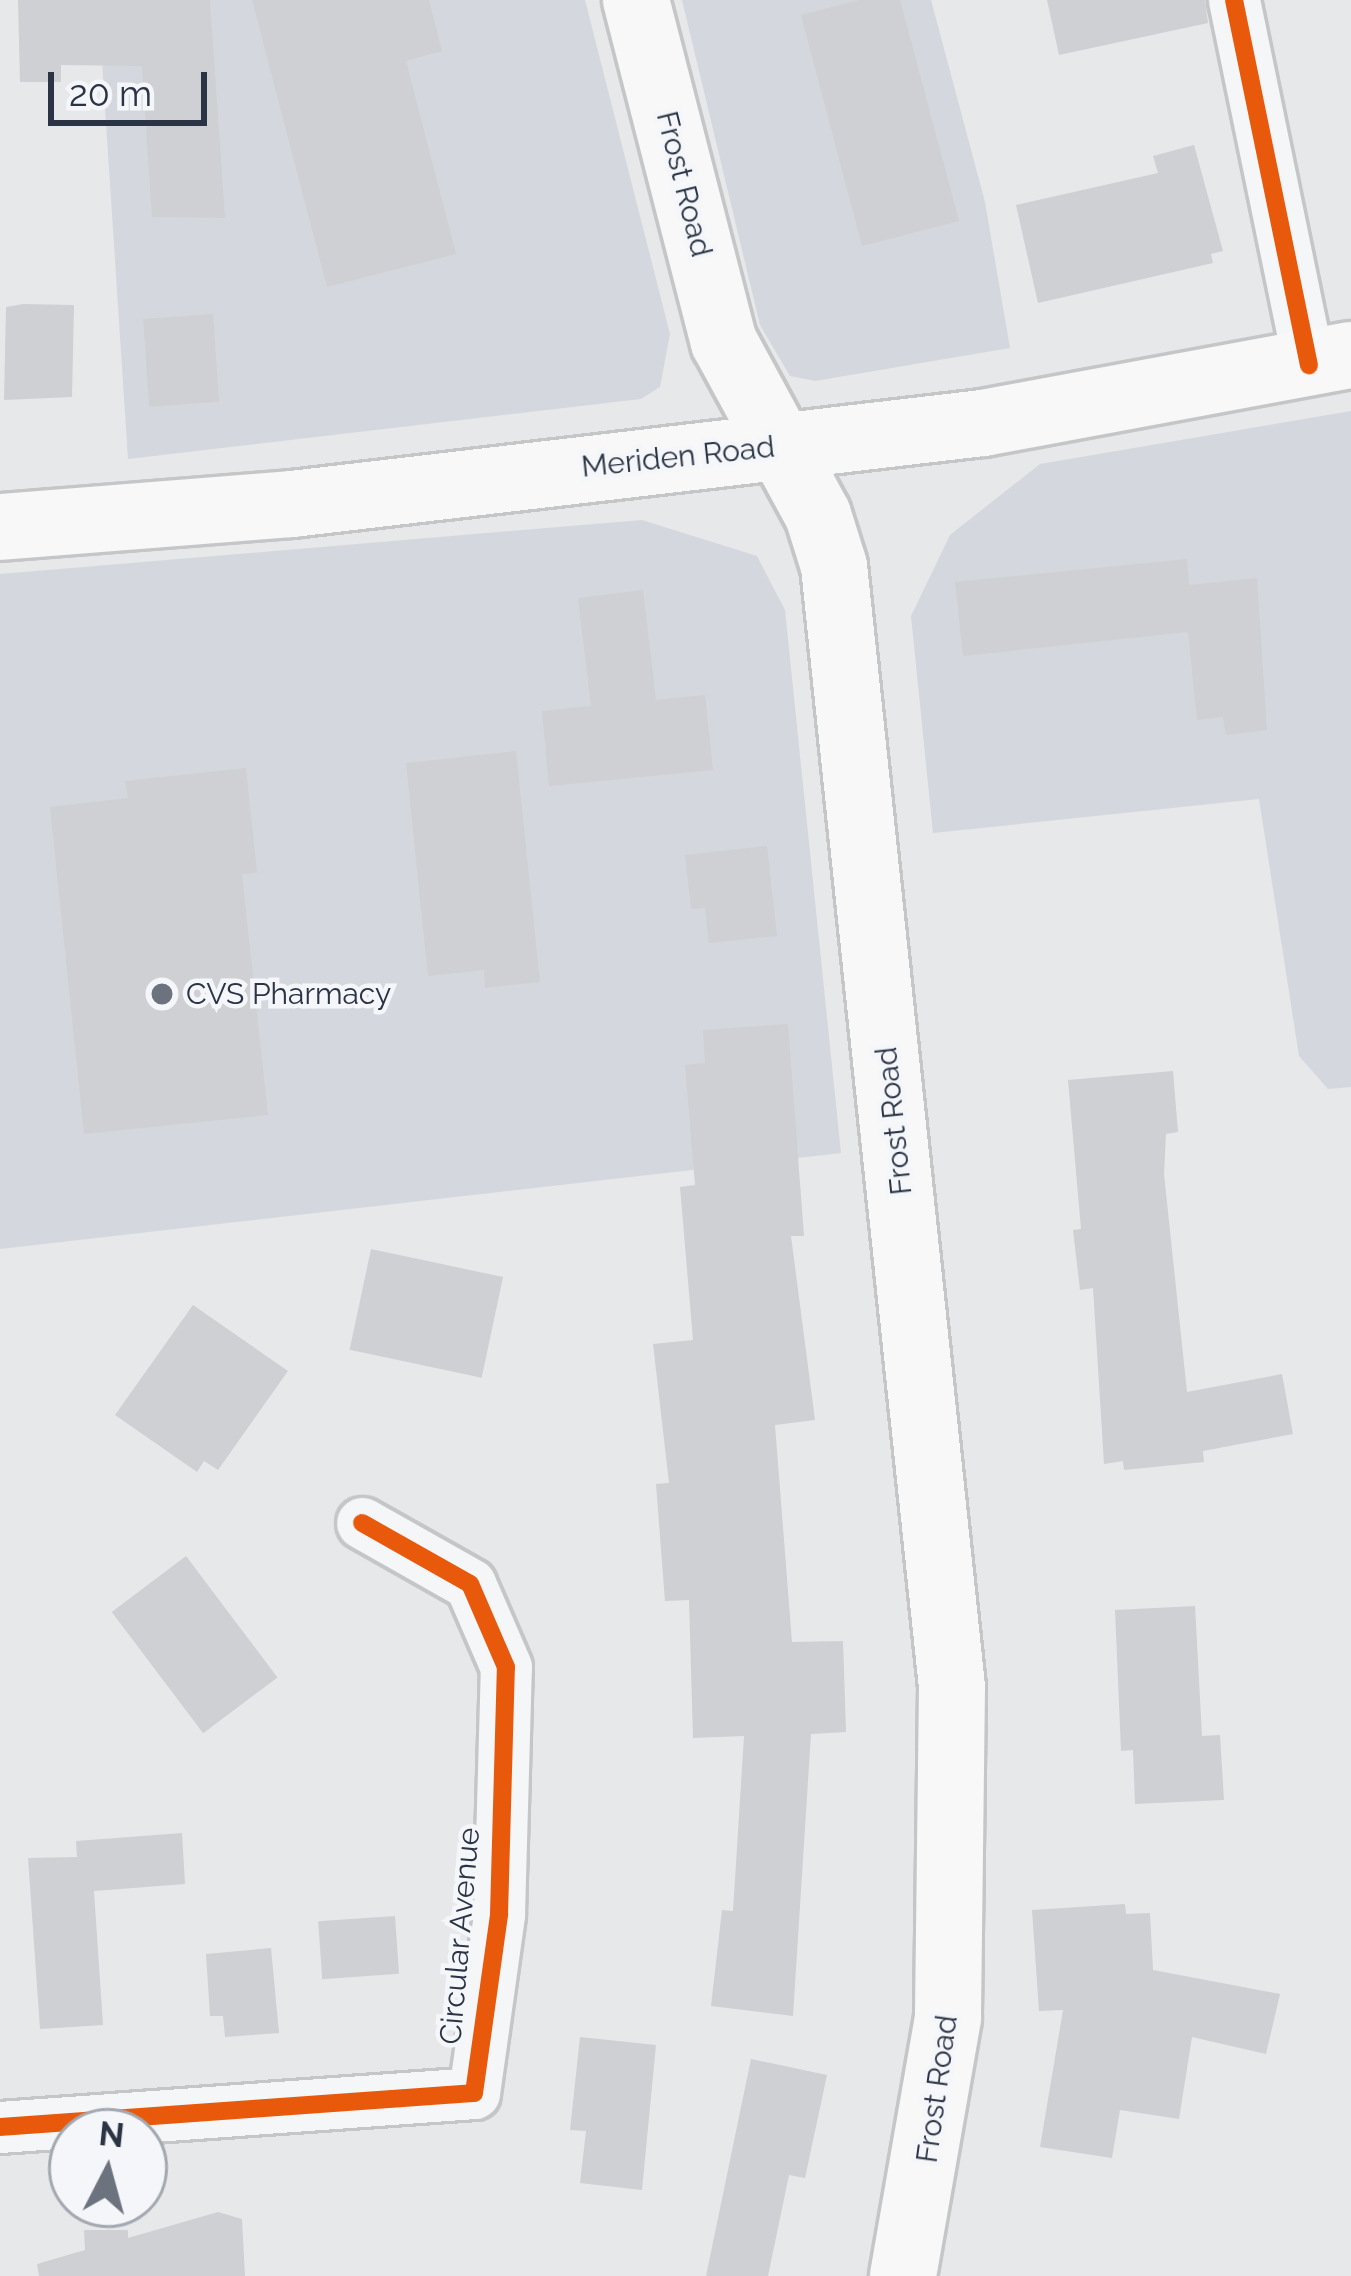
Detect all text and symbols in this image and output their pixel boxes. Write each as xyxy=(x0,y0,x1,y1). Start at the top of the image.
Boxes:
scale bar xyxy=(54,48,213,122)
text: 20 m xyxy=(69,72,152,114)
street label: Frost Road xyxy=(649,108,719,260)
street label: Meriden Road xyxy=(580,429,776,485)
place label: CVS Pharmacy xyxy=(186,976,391,1012)
marker: CVS Pharmacy xyxy=(149,981,175,1007)
street label: Frost Road xyxy=(868,1045,920,1197)
street label: Circular Avenue xyxy=(433,1825,487,2047)
street label: Frost Road xyxy=(909,2013,965,2165)
north arrow xyxy=(48,2108,168,2228)
text: N xyxy=(97,2114,126,2155)

